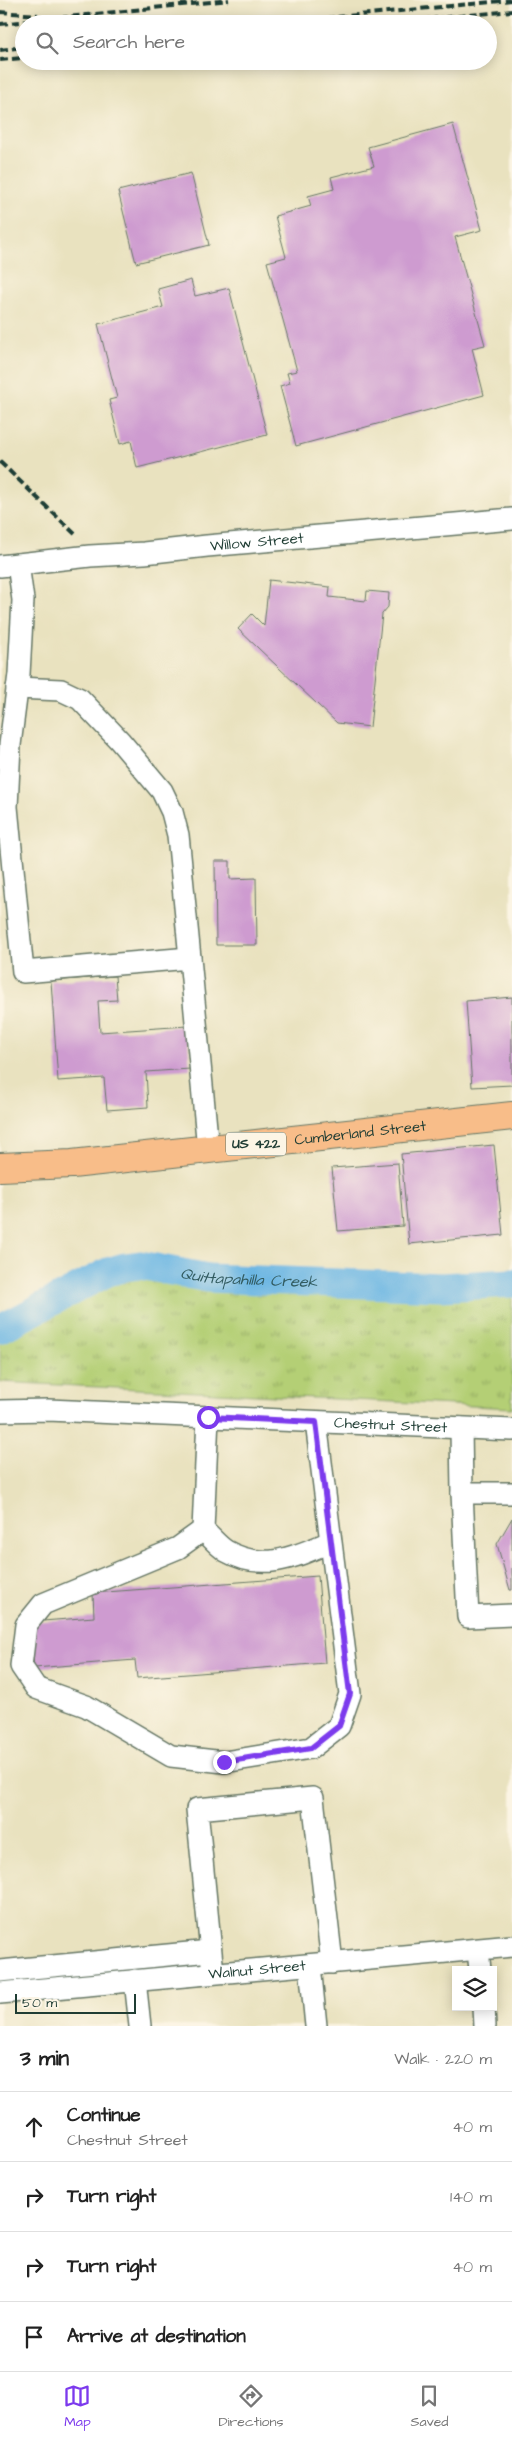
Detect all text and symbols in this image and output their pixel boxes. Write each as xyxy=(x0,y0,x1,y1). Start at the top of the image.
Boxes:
search box xyxy=(15,15,497,70)
icon: search xyxy=(33,29,61,57)
text: Search here xyxy=(73,29,185,56)
street label: Willow Street xyxy=(209,527,305,556)
street label: Cumberland Street xyxy=(293,1115,427,1150)
road number: US 422 xyxy=(226,1132,286,1156)
water label: Quittapahilla Creek xyxy=(179,1262,319,1293)
route start xyxy=(197,1406,220,1429)
street label: Chestnut Street xyxy=(334,1412,448,1438)
route end xyxy=(213,1751,236,1774)
street label: Walnut Street xyxy=(207,1954,307,1984)
map controls xyxy=(452,1966,497,2011)
button: layers xyxy=(452,1966,497,2011)
scale bar xyxy=(15,1991,136,2014)
text: 50 m xyxy=(22,1993,57,2013)
text: 3 min xyxy=(20,2044,69,2073)
text: Walk · 220 m xyxy=(394,2048,492,2070)
text: Continue xyxy=(67,2102,141,2129)
icon: ahead xyxy=(20,2113,48,2141)
text: 40 m xyxy=(452,2116,492,2138)
text: Chestnut Street xyxy=(67,2129,188,2151)
icon: right xyxy=(20,2183,48,2211)
text: Turn right xyxy=(67,2183,156,2210)
text: 140 m xyxy=(450,2186,492,2208)
icon: right xyxy=(20,2253,48,2281)
text: Turn right xyxy=(67,2253,156,2280)
text: 40 m xyxy=(452,2256,492,2278)
icon: arrive xyxy=(20,2323,48,2351)
text: Arrive at destination xyxy=(67,2323,246,2350)
tab: Map xyxy=(63,2382,91,2432)
tab: Directions xyxy=(218,2382,283,2432)
tab: Saved xyxy=(410,2382,449,2432)

